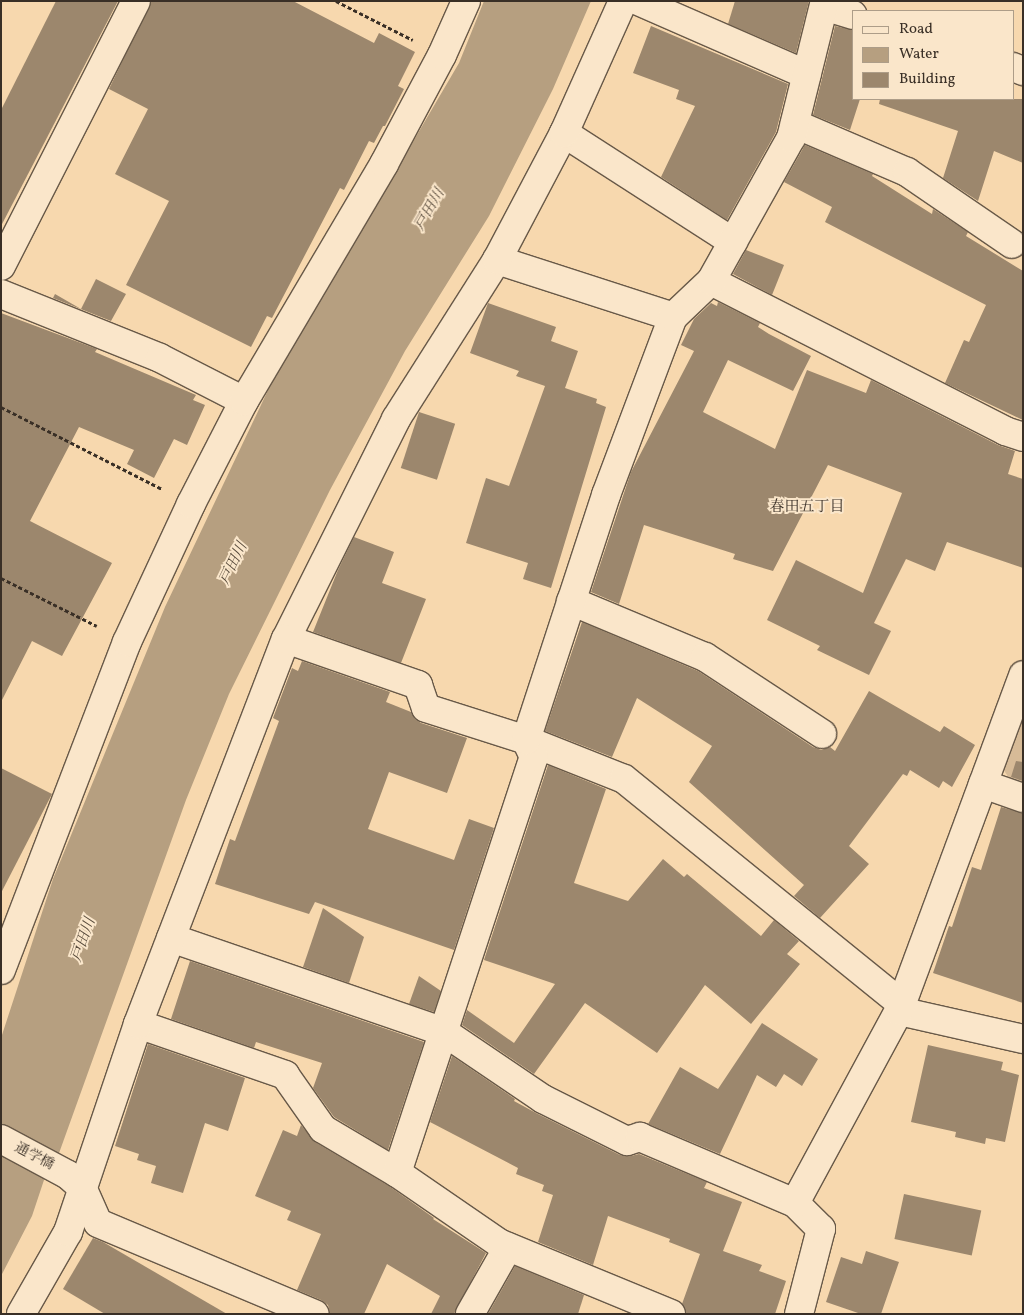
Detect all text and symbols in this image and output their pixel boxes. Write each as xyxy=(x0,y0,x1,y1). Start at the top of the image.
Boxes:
legend xyxy=(852,10,1014,100)
text: Road xyxy=(899,19,933,40)
text: Water xyxy=(899,44,939,65)
text: Building xyxy=(899,69,955,90)
water label: 戸田川 xyxy=(411,186,449,234)
district label: 春田五丁目 xyxy=(770,499,844,517)
water label: 戸田川 xyxy=(216,540,252,588)
water label: 戸田川 xyxy=(68,916,100,964)
street label: 通学橋 xyxy=(12,1140,56,1174)

